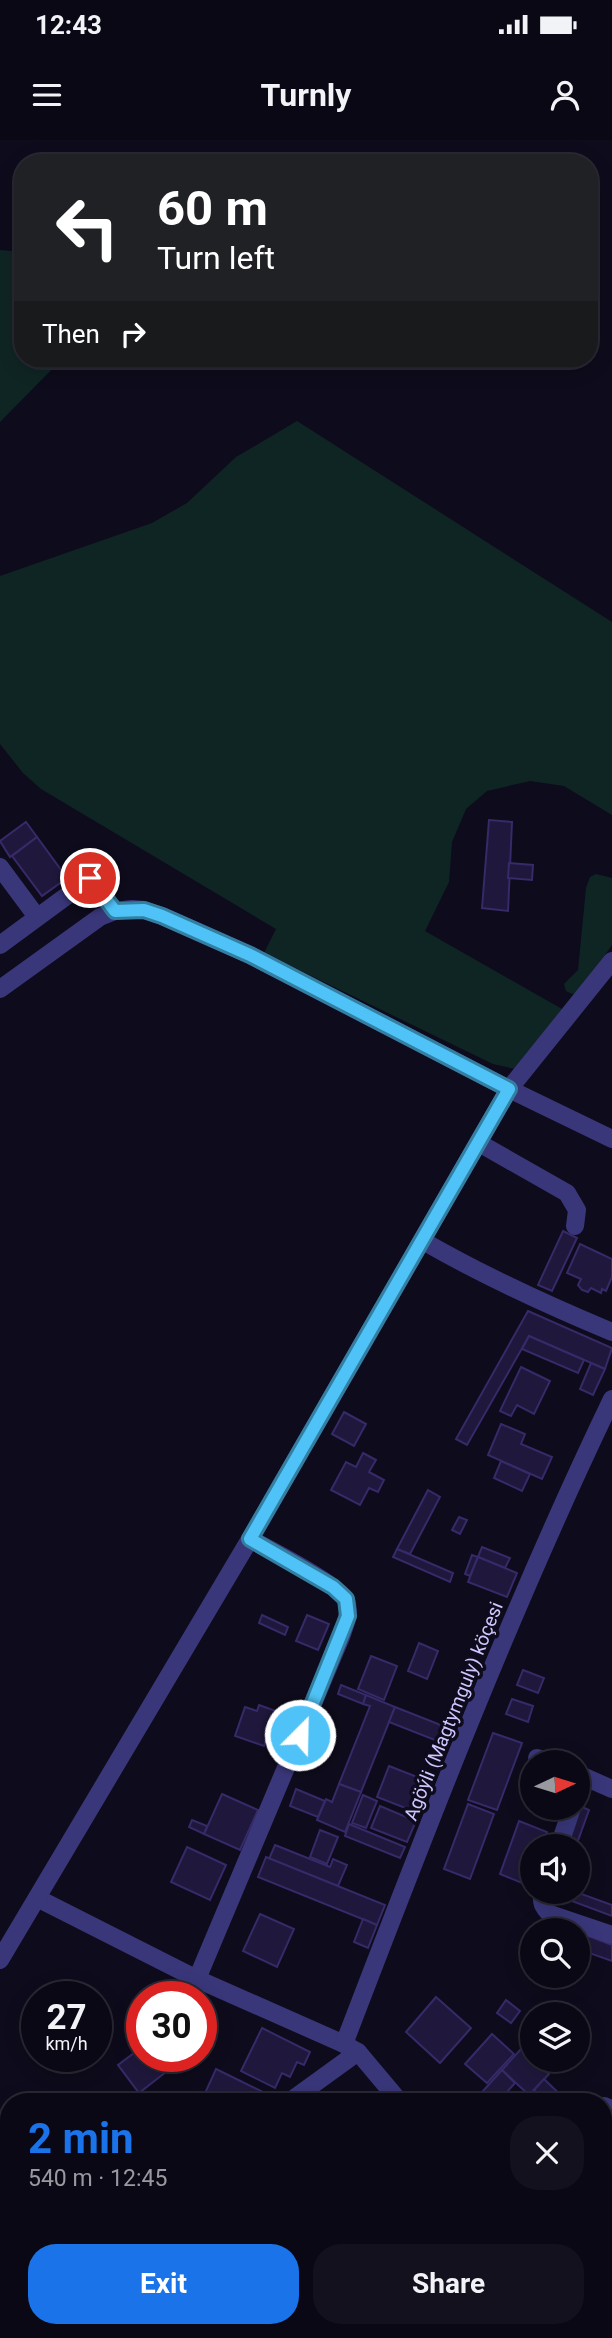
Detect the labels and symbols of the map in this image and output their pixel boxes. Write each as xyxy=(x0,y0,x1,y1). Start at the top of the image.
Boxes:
pin xyxy=(60,848,120,908)
street label: Agöýli (Magtymguly) köçesi xyxy=(399,1599,508,1824)
position arrow xyxy=(263,1698,337,1772)
north arrow xyxy=(520,1750,590,1820)
speed limit sign: 30 xyxy=(126,1981,217,2072)

